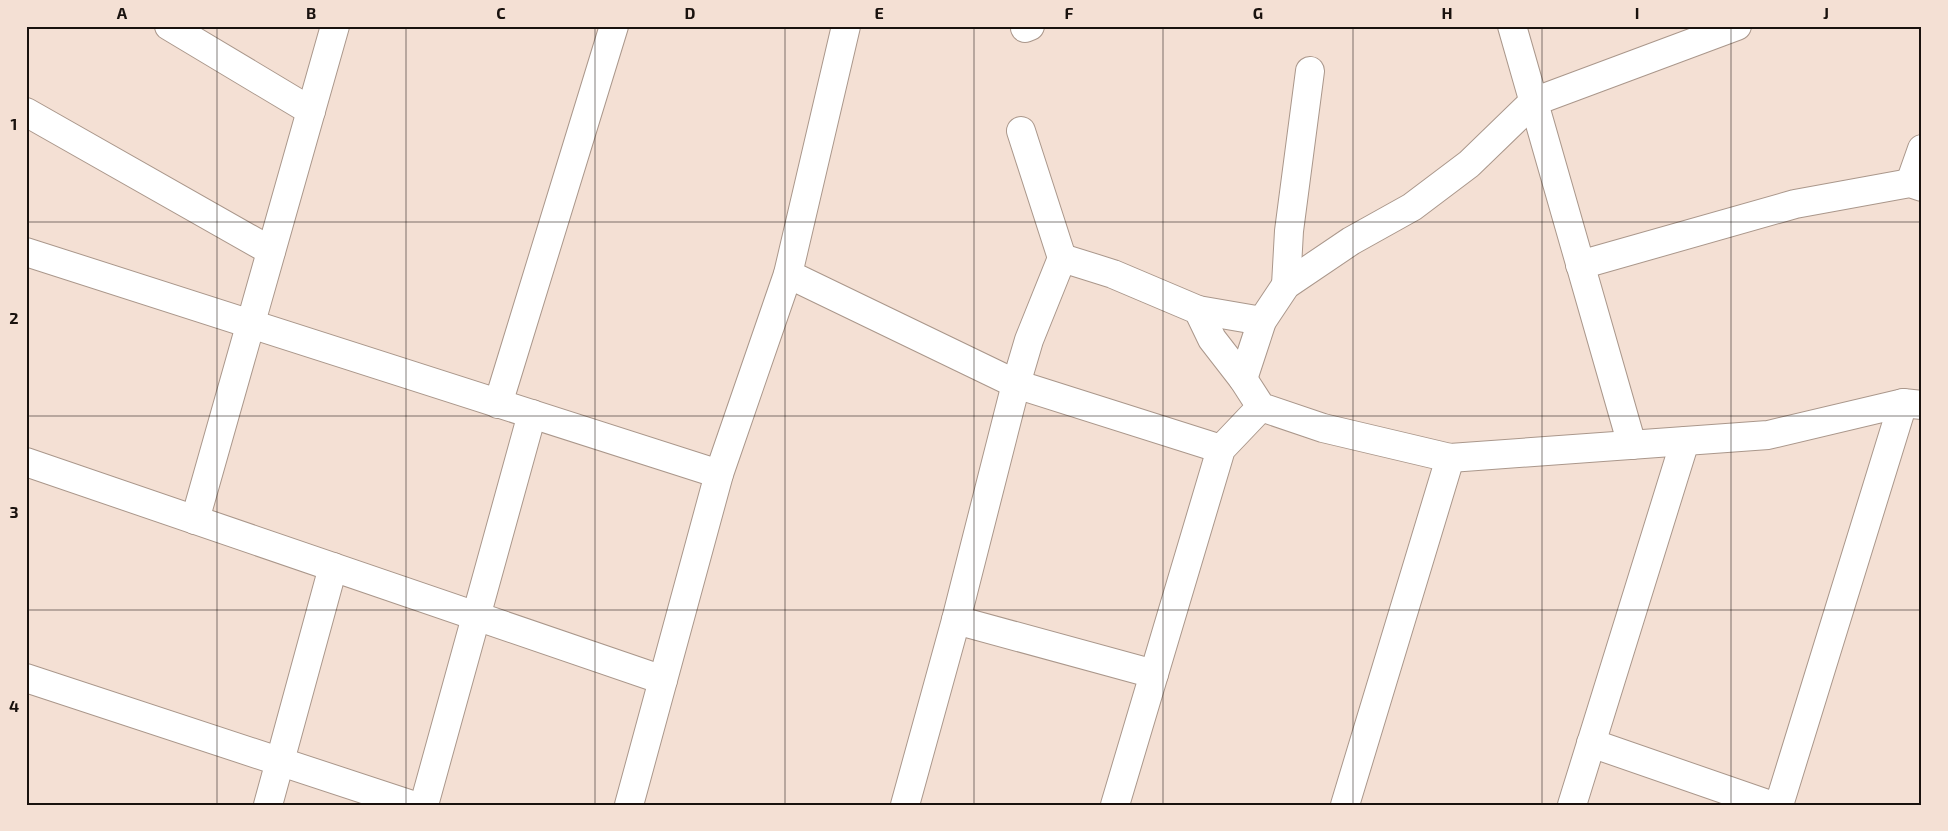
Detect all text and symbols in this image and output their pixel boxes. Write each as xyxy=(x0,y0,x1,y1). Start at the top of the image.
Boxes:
text: A xyxy=(117,3,128,22)
text: B xyxy=(306,3,316,22)
text: C xyxy=(496,3,506,22)
text: D xyxy=(685,3,696,22)
text: E xyxy=(874,3,884,22)
text: F xyxy=(1065,3,1074,22)
text: G xyxy=(1253,3,1263,22)
text: H xyxy=(1441,3,1453,22)
text: I xyxy=(1635,3,1639,22)
text: J xyxy=(1823,3,1829,22)
text: 1 xyxy=(11,114,17,133)
text: 2 xyxy=(9,308,19,327)
text: 3 xyxy=(9,502,19,521)
text: 4 xyxy=(9,696,19,715)

